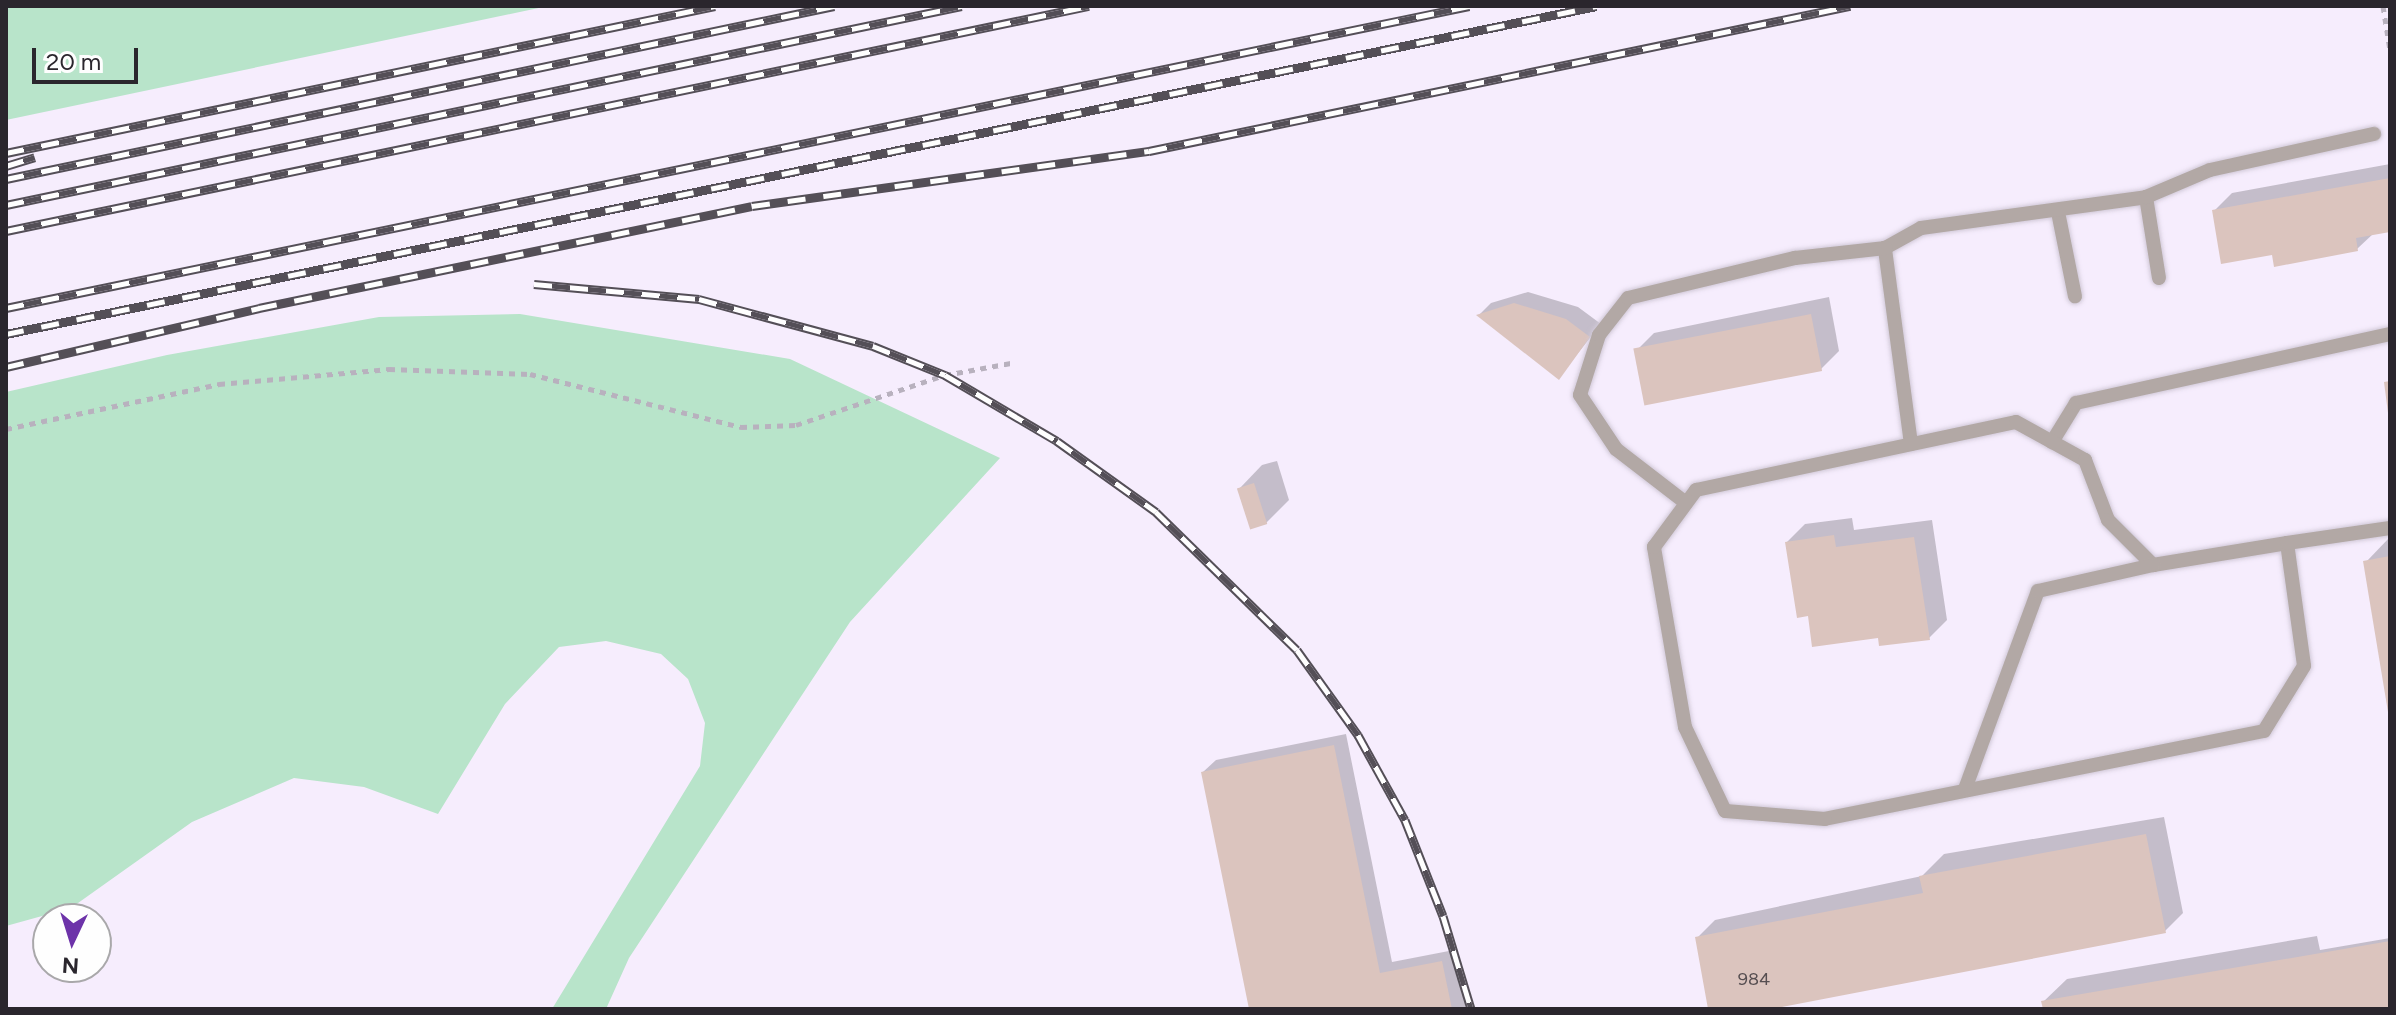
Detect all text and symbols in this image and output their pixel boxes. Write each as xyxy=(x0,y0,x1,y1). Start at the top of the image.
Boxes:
scale bar xyxy=(36,32,142,82)
text: 20 m xyxy=(46,47,101,76)
north arrow xyxy=(32,903,112,983)
text: N xyxy=(61,951,80,980)
house number: 984 xyxy=(1738,968,1770,990)

